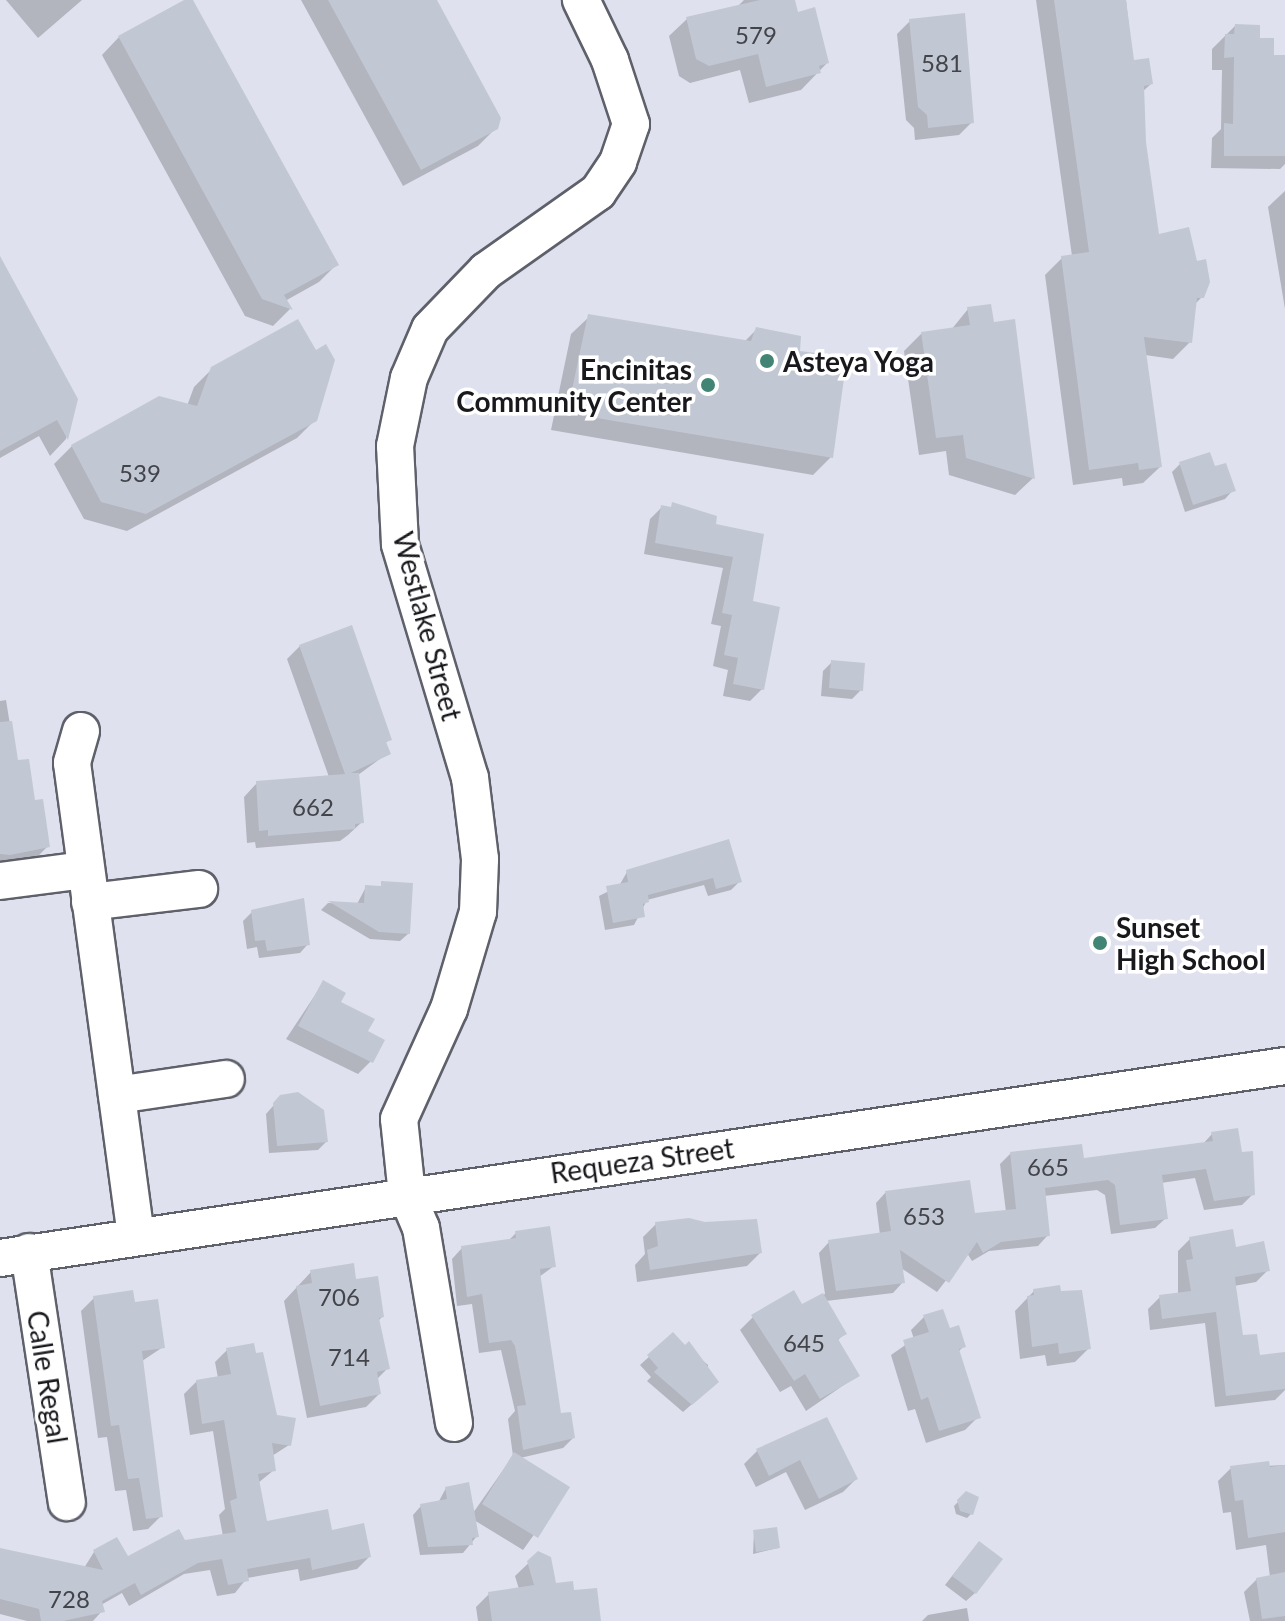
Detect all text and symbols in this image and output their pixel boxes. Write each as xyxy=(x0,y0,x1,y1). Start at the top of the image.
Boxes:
house number: 579 xyxy=(735,21,777,49)
house number: 581 xyxy=(921,49,963,77)
place label: Asteya Yoga xyxy=(783,344,935,378)
place label: Encinitas Community Center xyxy=(456,352,692,418)
marker: Asteya Yoga xyxy=(758,352,776,370)
marker: Encinitas Community Center xyxy=(699,376,717,394)
house number: 539 xyxy=(119,459,161,487)
street label: Westlake Street xyxy=(387,528,469,724)
house number: 662 xyxy=(292,793,334,821)
place label: Sunset High School xyxy=(1116,910,1266,976)
marker: Sunset High School xyxy=(1091,934,1109,952)
street label: Requeza Street xyxy=(548,1130,736,1190)
house number: 665 xyxy=(1027,1153,1069,1181)
house number: 653 xyxy=(903,1202,945,1230)
house number: 706 xyxy=(318,1283,360,1311)
street label: Calle Regal xyxy=(21,1308,75,1446)
house number: 645 xyxy=(783,1329,825,1357)
house number: 714 xyxy=(328,1343,370,1371)
house number: 728 xyxy=(48,1585,90,1613)

